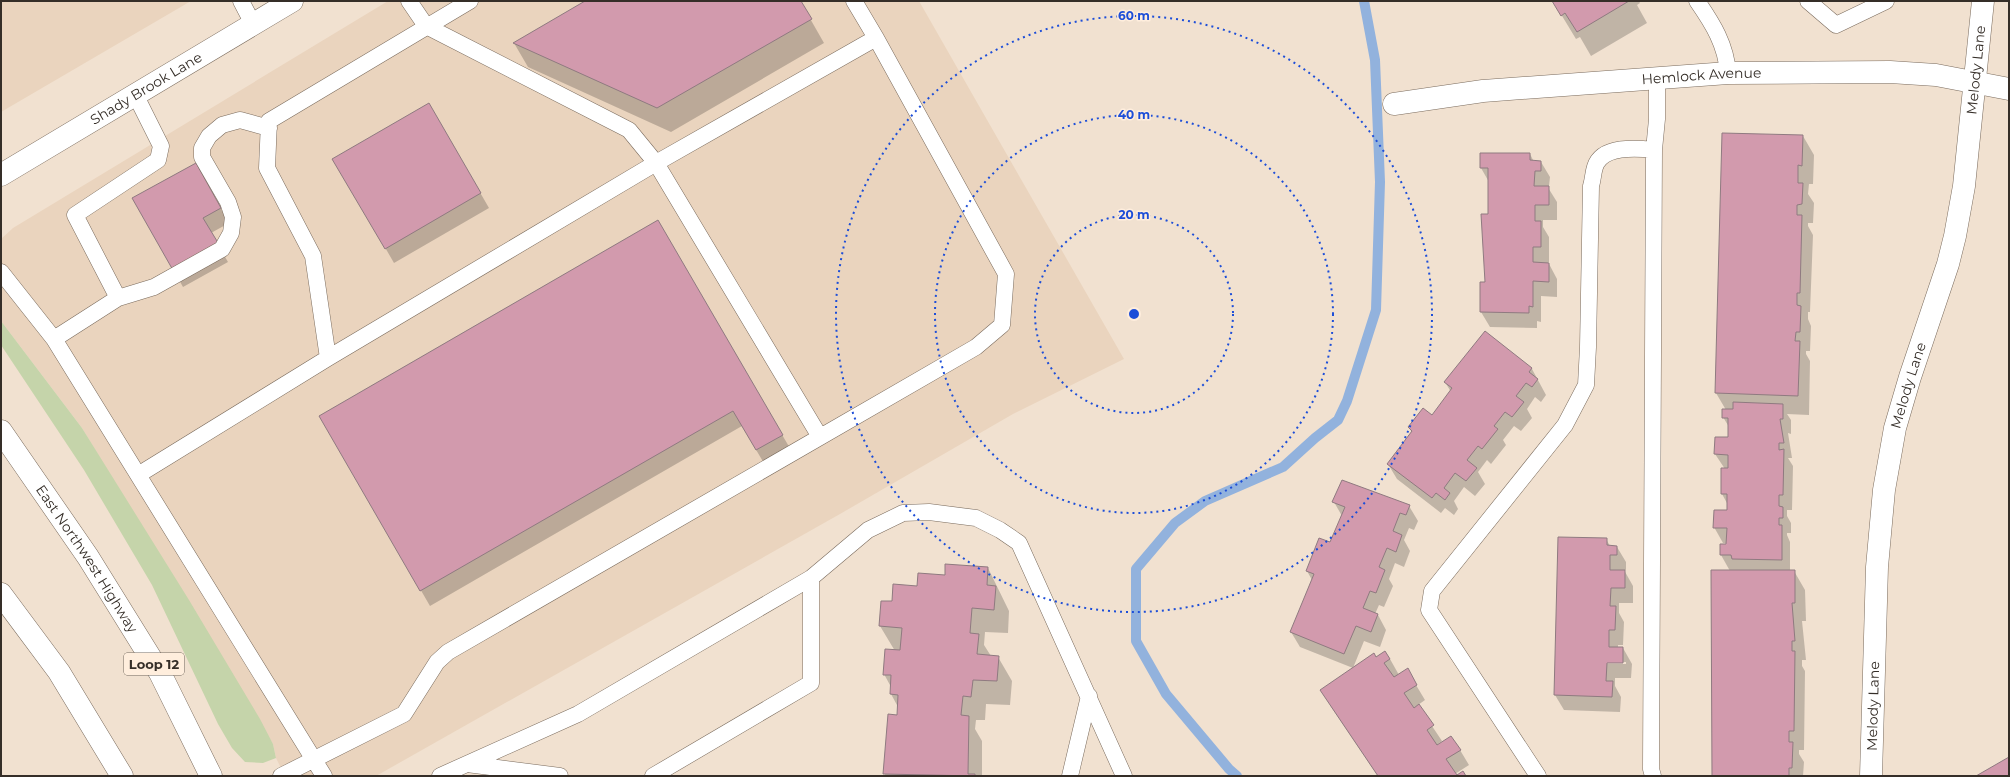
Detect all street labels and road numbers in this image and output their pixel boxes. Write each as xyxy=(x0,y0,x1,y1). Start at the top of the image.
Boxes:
street label: Melody Lane xyxy=(1962,25,1989,115)
street label: Shady Brook Lane xyxy=(87,48,205,129)
street label: Hemlock Avenue xyxy=(1641,64,1761,88)
street label: Melody Lane xyxy=(1886,340,1930,431)
street label: East Northwest Highway xyxy=(32,481,142,636)
road number: Loop 12 xyxy=(124,653,184,675)
street label: Melody Lane xyxy=(1863,661,1883,751)

